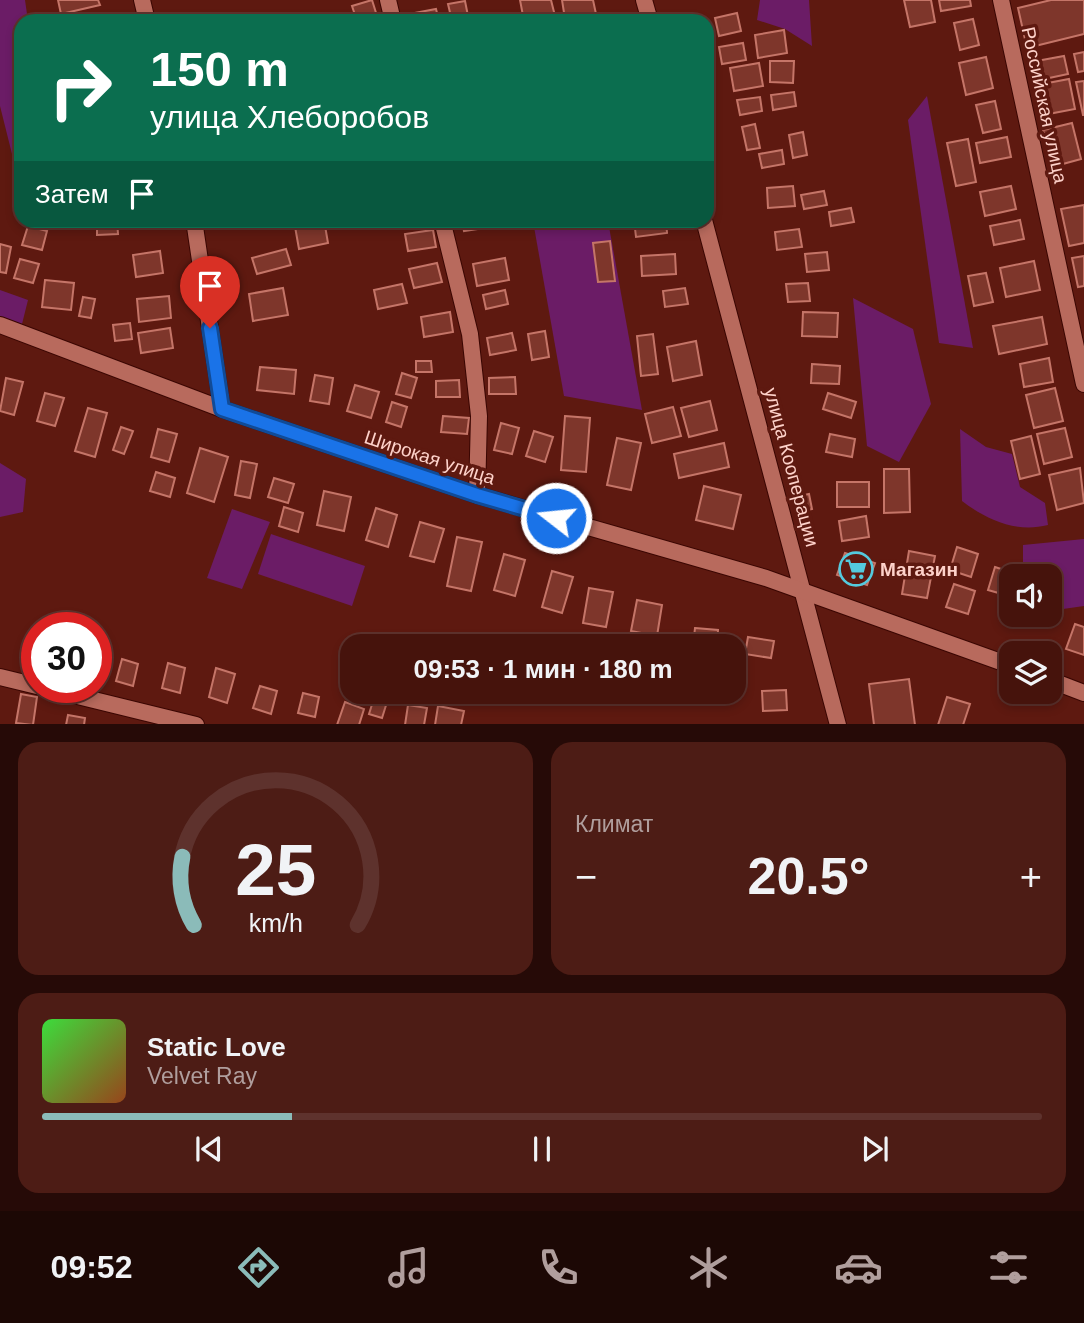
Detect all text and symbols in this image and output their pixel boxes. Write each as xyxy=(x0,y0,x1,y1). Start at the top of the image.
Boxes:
street label: Российская улица xyxy=(1018,25,1071,186)
icon: right xyxy=(35,42,126,133)
text: 150 m xyxy=(150,42,289,96)
text: улица Хлеборобов xyxy=(150,99,429,135)
icon: arrive xyxy=(123,175,161,213)
text: Затем xyxy=(35,179,109,209)
pin xyxy=(180,256,240,328)
icon: arrive xyxy=(191,267,229,305)
street label: улица Кооперации xyxy=(760,385,823,549)
street label: Широкая улица xyxy=(362,426,498,489)
position arrow xyxy=(519,481,593,555)
supermarket icon: Магазин xyxy=(837,550,875,588)
place label: Магазин xyxy=(880,559,958,580)
map controls xyxy=(999,564,1062,704)
button: sound xyxy=(999,564,1062,627)
speed limit sign: 30 xyxy=(21,612,112,703)
button: layers xyxy=(999,641,1062,704)
text: 09:53 · 1 мин · 180 m xyxy=(413,654,673,684)
text: Климат xyxy=(575,811,653,837)
text: 25 xyxy=(235,829,316,910)
text: 20.5° xyxy=(747,847,870,905)
text: − xyxy=(575,856,597,898)
text: + xyxy=(1020,856,1042,898)
text: km/h xyxy=(248,908,303,936)
text: Static Love xyxy=(147,1032,286,1062)
text: Velvet Ray xyxy=(147,1063,257,1089)
icon: previous xyxy=(190,1130,228,1168)
icon: pause xyxy=(523,1130,561,1168)
icon: next xyxy=(856,1130,894,1168)
icon: directions xyxy=(234,1243,283,1292)
icon: music xyxy=(384,1243,433,1292)
icon: phone xyxy=(534,1243,583,1292)
icon: climate xyxy=(684,1243,733,1292)
icon: car xyxy=(834,1243,883,1292)
icon: filters xyxy=(984,1243,1033,1292)
text: 09:52 xyxy=(51,1249,132,1285)

